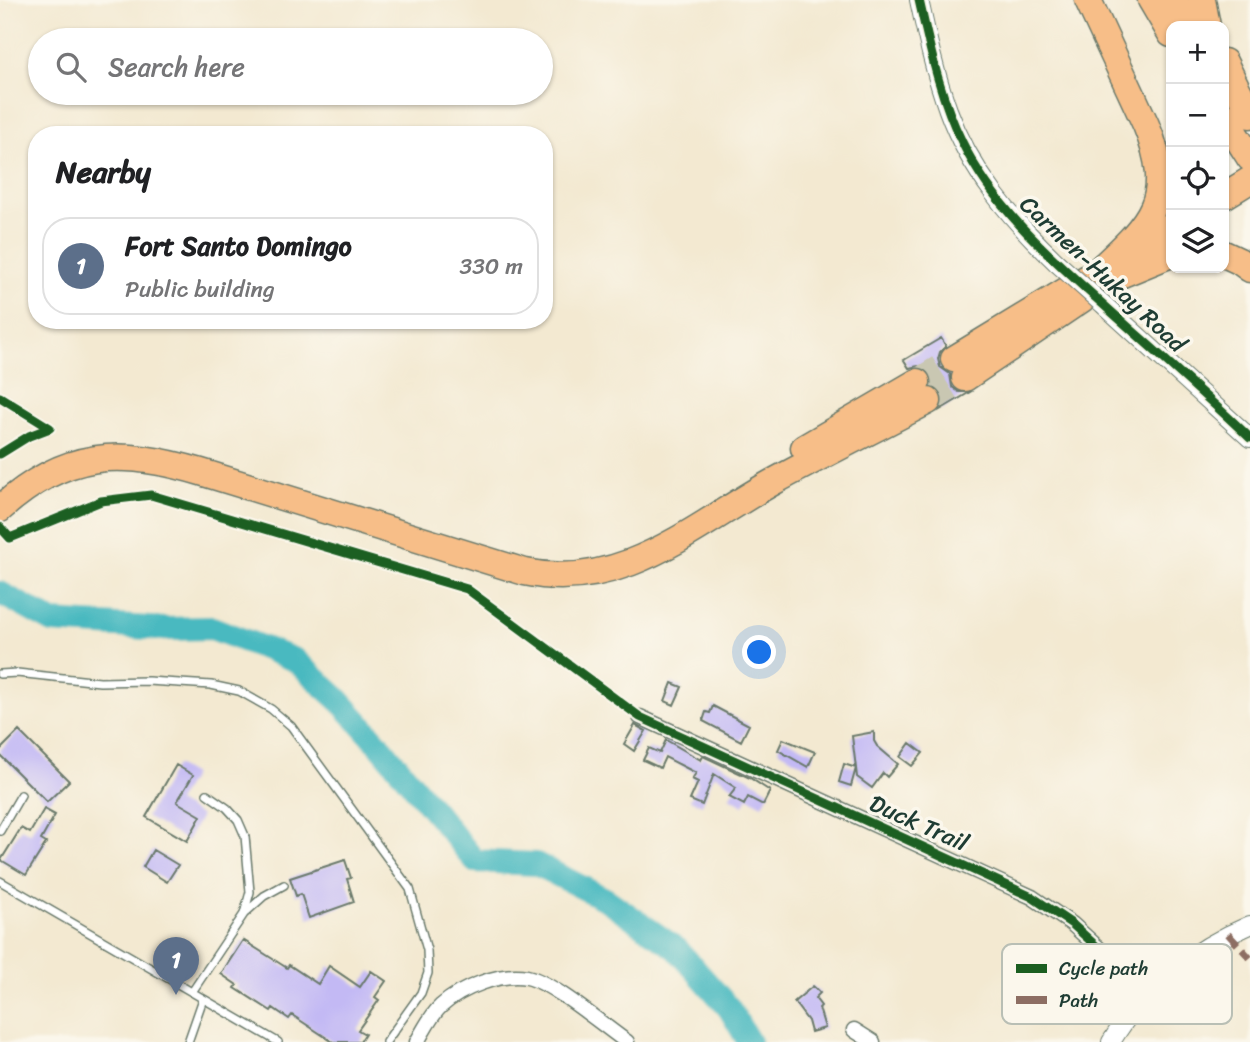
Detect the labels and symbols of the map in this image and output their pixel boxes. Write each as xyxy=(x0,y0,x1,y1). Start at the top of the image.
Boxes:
street label: Carmen-Hukay Road xyxy=(1009,185,1198,364)
your location xyxy=(742,635,776,669)
street label: Duck Trail xyxy=(863,782,976,864)
pin: 1 xyxy=(153,937,199,995)
legend xyxy=(1002,944,1232,1024)
text: Cycle path xyxy=(1059,952,1148,985)
text: Path xyxy=(1059,984,1098,1017)

